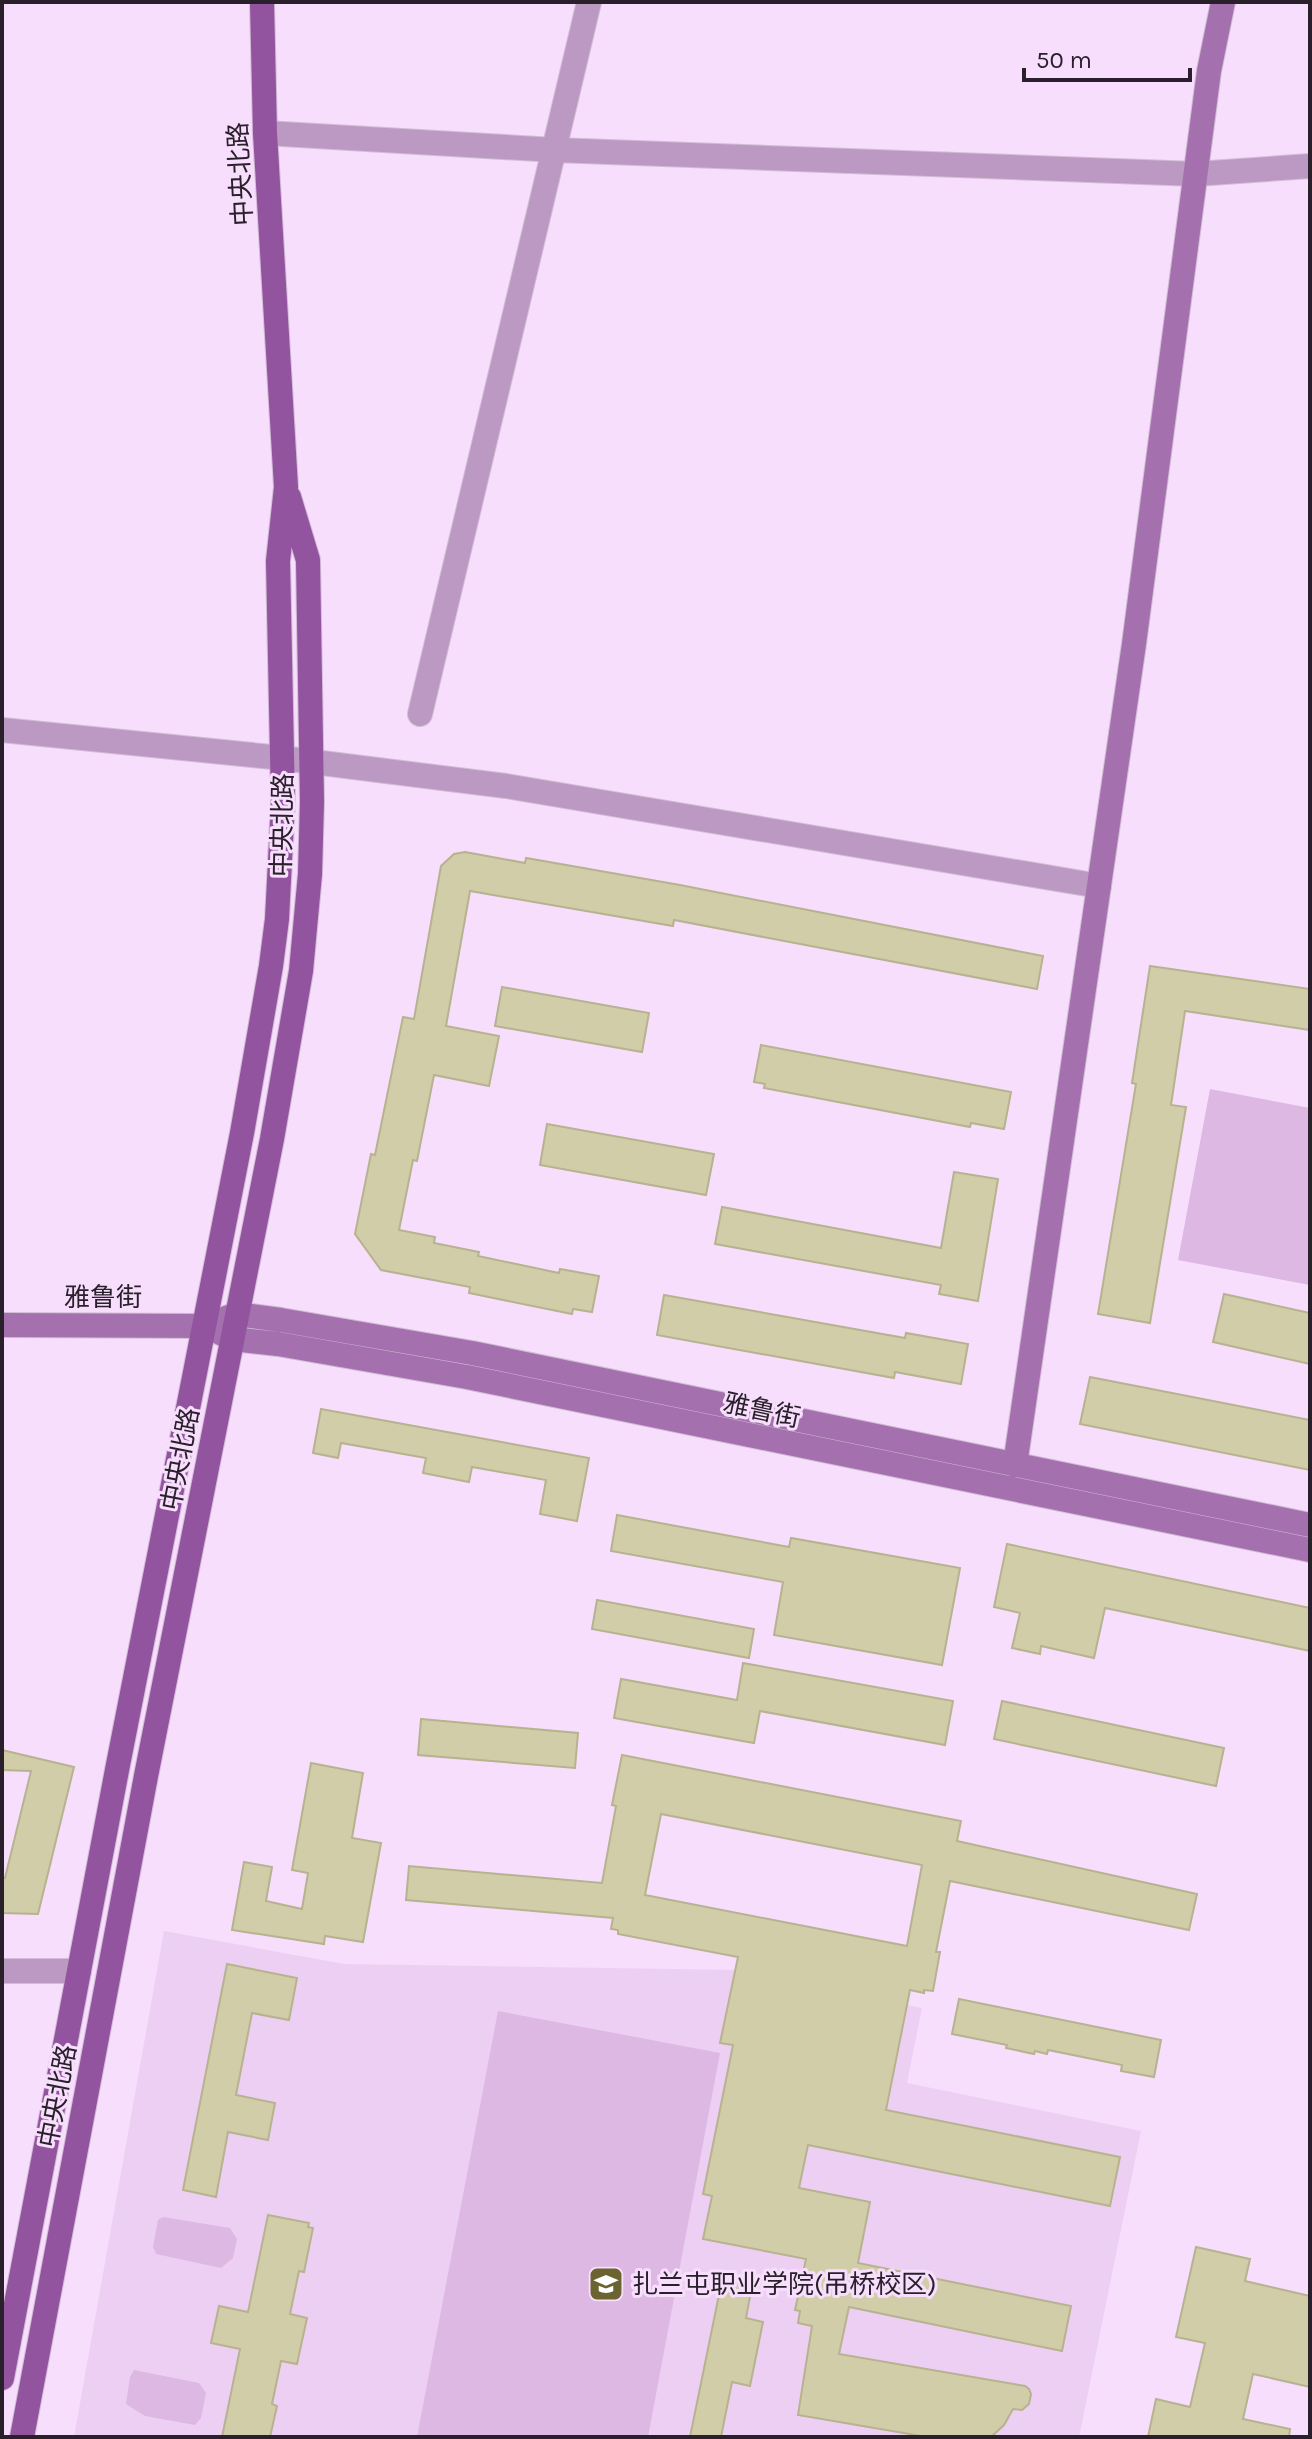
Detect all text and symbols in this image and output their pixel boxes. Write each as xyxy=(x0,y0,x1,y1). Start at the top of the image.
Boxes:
scale bar xyxy=(1024,32,1190,82)
text: 50 m xyxy=(1036,46,1092,74)
street label: 中央北路 xyxy=(222,121,259,227)
street label: 中央北路 xyxy=(266,773,299,877)
street label: 雅鲁街 xyxy=(64,1282,142,1313)
street label: 雅鲁街 xyxy=(721,1387,803,1434)
street label: 中央北路 xyxy=(155,1405,206,1513)
street label: 中央北路 xyxy=(32,2042,83,2150)
school or university icon: 扎兰屯职业学院(吊桥校区) xyxy=(587,2265,625,2303)
place label: 扎兰屯职业学院(吊桥校区) xyxy=(632,2269,937,2300)

